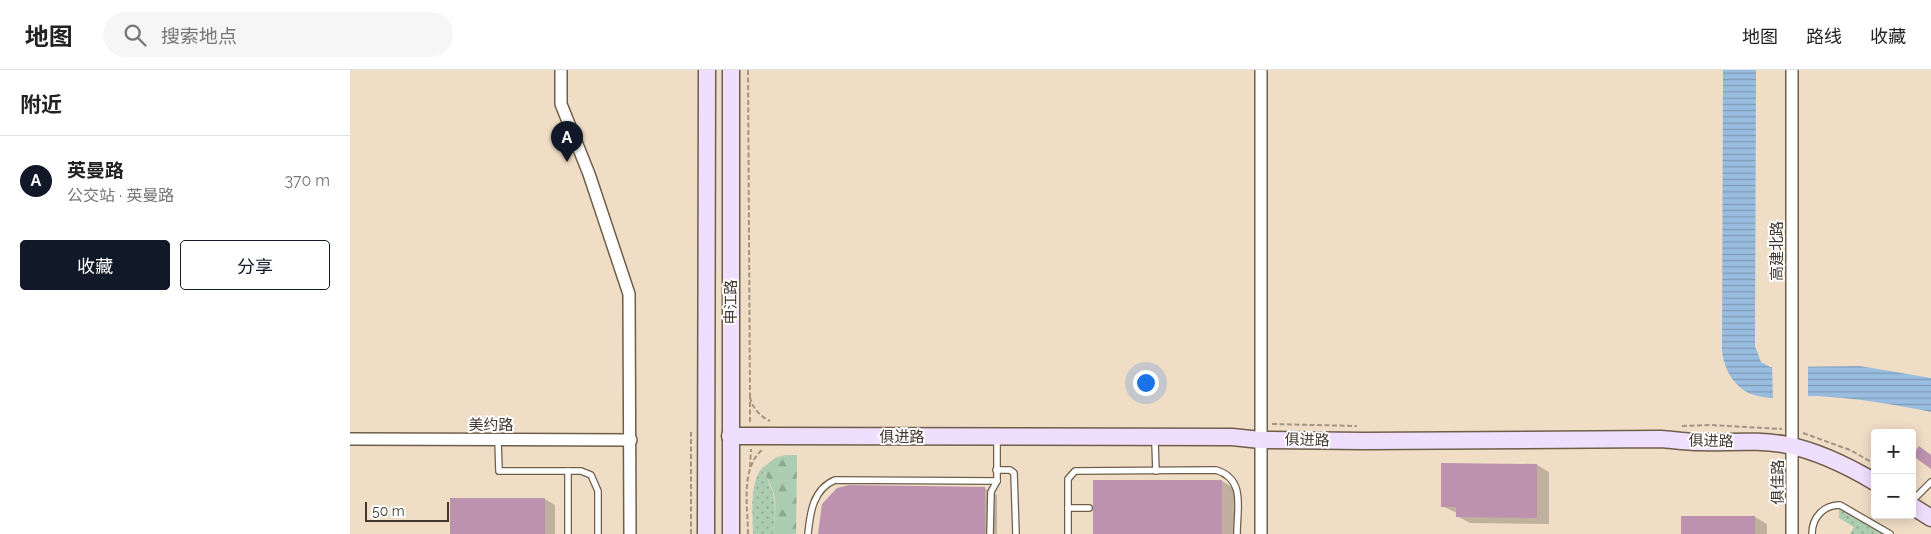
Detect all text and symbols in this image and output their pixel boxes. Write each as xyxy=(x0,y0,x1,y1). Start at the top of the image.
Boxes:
search box xyxy=(103,12,453,57)
icon: search xyxy=(121,21,149,49)
text: 地图 xyxy=(25,22,73,51)
text: 搜索地点 xyxy=(161,25,237,47)
text: 地图 xyxy=(1742,26,1778,47)
text: 路线 xyxy=(1806,26,1842,47)
text: 收藏 xyxy=(1870,26,1906,47)
text: 附近 xyxy=(20,92,62,117)
pin: A xyxy=(551,121,583,162)
text: 英曼路 xyxy=(67,159,124,181)
text: A xyxy=(31,171,41,190)
text: 370 m xyxy=(284,171,330,190)
text: 公交站 · 英曼路 xyxy=(67,186,174,205)
street label: 高建北路 xyxy=(1768,221,1786,281)
button: 收藏 xyxy=(20,240,170,290)
button: 分享 xyxy=(180,240,330,290)
street label: 申江路 xyxy=(722,279,740,325)
your location xyxy=(1133,370,1159,396)
street label: 美约路 xyxy=(468,416,514,434)
street label: 俱进路 xyxy=(879,428,925,446)
map controls xyxy=(1871,429,1916,519)
button: + xyxy=(1871,429,1916,474)
street label: 俱进路 xyxy=(1284,431,1330,449)
street label: 俱进路 xyxy=(1688,432,1734,450)
street label: 俱佳路 xyxy=(1769,459,1787,505)
button: − xyxy=(1871,474,1916,519)
scale bar xyxy=(365,499,449,522)
text: 50 m xyxy=(372,503,405,519)

